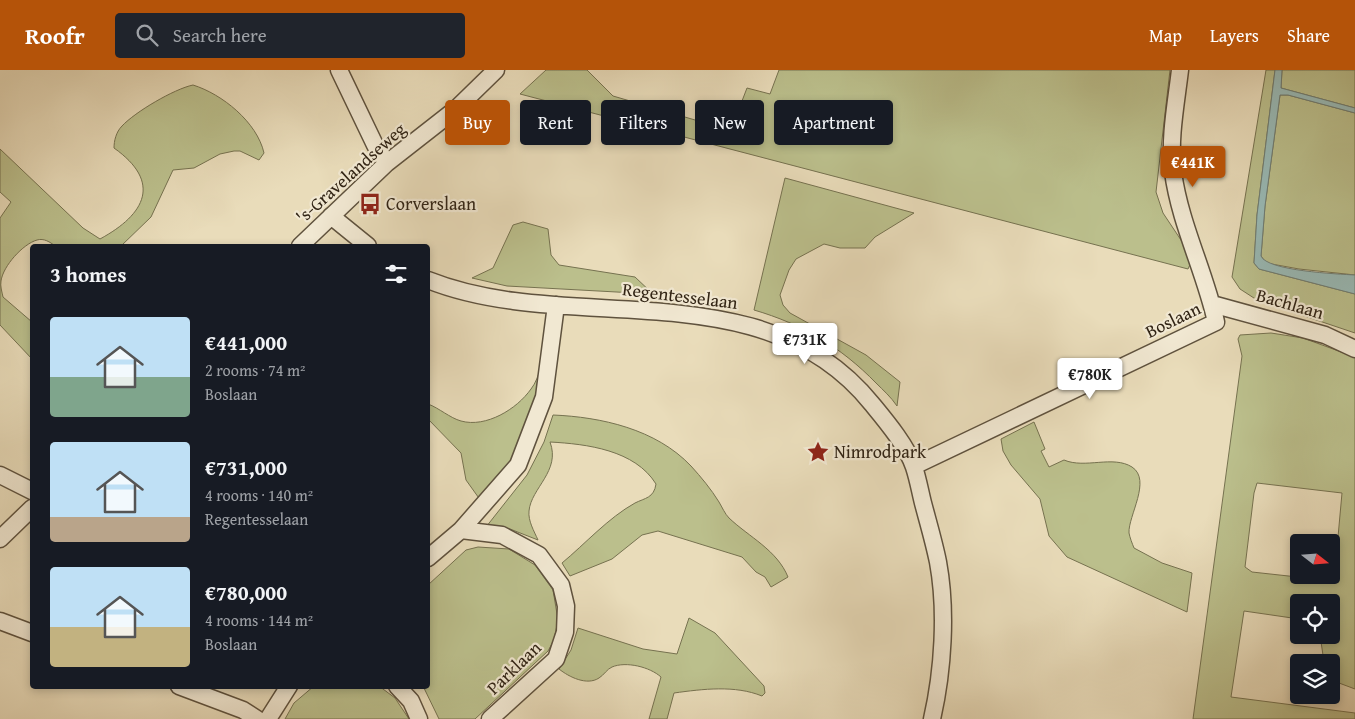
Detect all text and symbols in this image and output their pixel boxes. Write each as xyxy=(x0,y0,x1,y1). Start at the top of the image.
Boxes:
search box xyxy=(115,13,465,58)
text: Roofr xyxy=(25,18,85,53)
icon: search xyxy=(133,21,161,49)
text: Search here xyxy=(173,21,267,49)
text: Map xyxy=(1149,22,1182,49)
text: Layers xyxy=(1210,22,1259,49)
text: Share xyxy=(1287,22,1330,49)
chip: Buy xyxy=(445,100,510,145)
chip: Rent xyxy=(520,100,591,145)
chip: Filters xyxy=(601,100,685,145)
chip: New xyxy=(695,100,764,145)
chip: Apartment xyxy=(774,100,893,145)
street label: 's-Gravelandseweg xyxy=(290,116,412,229)
pin: €441K xyxy=(1158,146,1228,188)
text: €441K xyxy=(1171,150,1215,174)
place label: Corverslaan xyxy=(386,190,476,217)
bus stop icon: Corverslaan xyxy=(357,191,383,217)
text: 3 homes xyxy=(50,259,126,290)
icon: filters xyxy=(382,260,410,288)
street label: Regentesselaan xyxy=(621,275,739,316)
street label: Bachlaan xyxy=(1253,281,1327,326)
street label: Boslaan xyxy=(1140,295,1205,345)
pin: €731K xyxy=(770,322,840,365)
text: €441,000 xyxy=(205,327,287,358)
text: €731K xyxy=(783,327,827,351)
icon: home xyxy=(90,337,150,397)
text: 2 rooms · 74 m² xyxy=(205,358,305,382)
pin: €780K xyxy=(1055,358,1125,400)
text: €780K xyxy=(1068,362,1112,386)
text: Boslaan xyxy=(205,382,257,406)
place label: Nimrodpark xyxy=(834,438,927,465)
place icon: Nimrodpark xyxy=(805,439,831,465)
text: €731,000 xyxy=(205,452,287,483)
icon: home xyxy=(90,462,150,522)
text: 4 rooms · 140 m² xyxy=(205,483,313,507)
text: Regentesselaan xyxy=(205,507,308,531)
north arrow xyxy=(1290,534,1340,584)
map controls xyxy=(1290,534,1340,704)
text: €780,000 xyxy=(205,577,287,608)
icon: home xyxy=(90,587,150,647)
button: locate xyxy=(1290,594,1340,644)
text: 4 rooms · 144 m² xyxy=(205,608,313,632)
text: Boslaan xyxy=(205,632,257,656)
street label: Parklaan xyxy=(480,635,547,701)
button: layers xyxy=(1290,654,1340,704)

